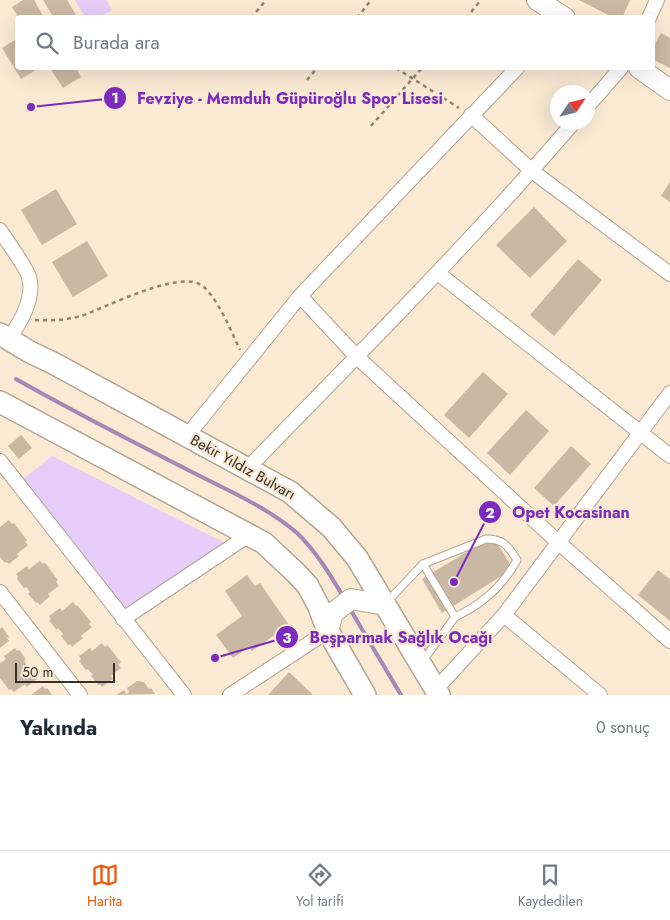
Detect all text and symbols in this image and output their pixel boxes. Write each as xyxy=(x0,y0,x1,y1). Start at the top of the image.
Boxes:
search box xyxy=(15,15,655,70)
icon: search xyxy=(33,29,61,57)
text: Burada ara xyxy=(73,29,160,56)
callout: Fevziye - Memduh Güpüroğlu Spor Lisesi xyxy=(102,82,453,113)
north arrow xyxy=(550,85,595,130)
text: 1 xyxy=(111,87,119,109)
text: Fevziye - Memduh Güpüroğlu Spor Lisesi xyxy=(137,87,443,110)
street label: Bekir Yıldız Bulvarı xyxy=(186,429,300,505)
callout: Opet Kocasinan xyxy=(478,497,640,528)
text: Opet Kocasinan xyxy=(512,501,630,524)
text: 2 xyxy=(485,502,495,524)
callout: Beşparmak Sağlık Ocağı xyxy=(274,622,502,653)
text: Beşparmak Sağlık Ocağı xyxy=(310,626,492,649)
text: 3 xyxy=(282,627,292,649)
scale bar xyxy=(15,660,115,683)
text: 50 m xyxy=(22,662,53,682)
text: Yakında xyxy=(20,713,97,743)
text: 0 sonuç xyxy=(596,716,650,739)
tab: Harita xyxy=(87,861,122,911)
tab: Yol tarifi xyxy=(296,861,344,911)
tab: Kaydedilen xyxy=(518,861,583,911)

